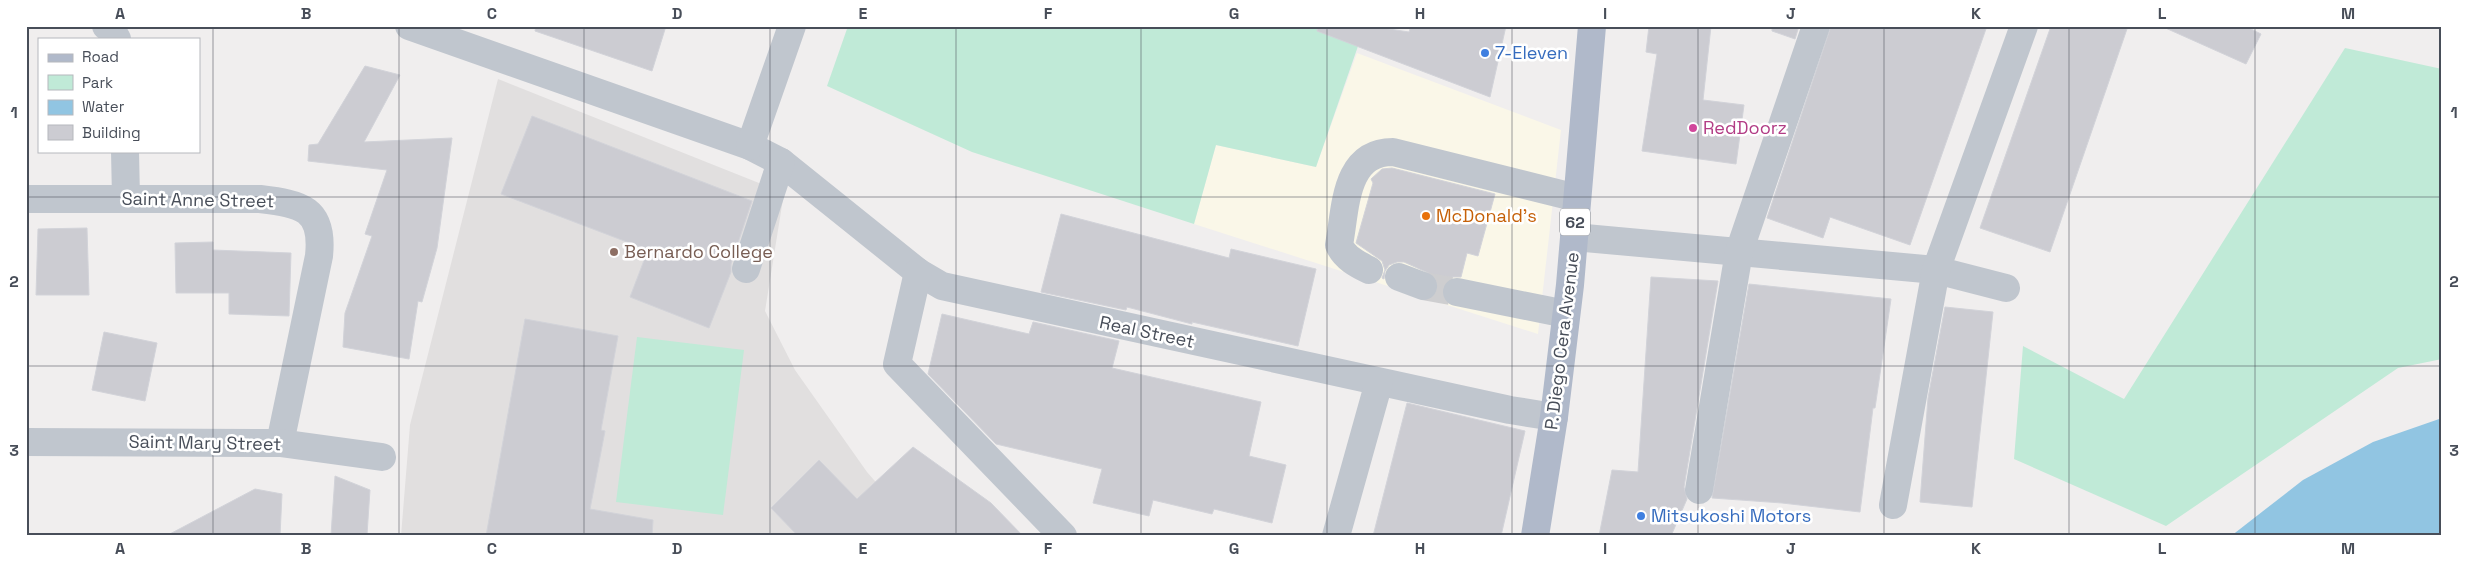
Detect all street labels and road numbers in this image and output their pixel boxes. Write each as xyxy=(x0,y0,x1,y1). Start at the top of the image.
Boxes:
street label: Saint Anne Street xyxy=(121,187,275,212)
road number: 62 xyxy=(1560,208,1590,236)
street label: P. Diego Cera Avenue xyxy=(1539,251,1584,431)
street label: Real Street xyxy=(1098,310,1197,353)
street label: Saint Mary Street xyxy=(128,430,282,455)

